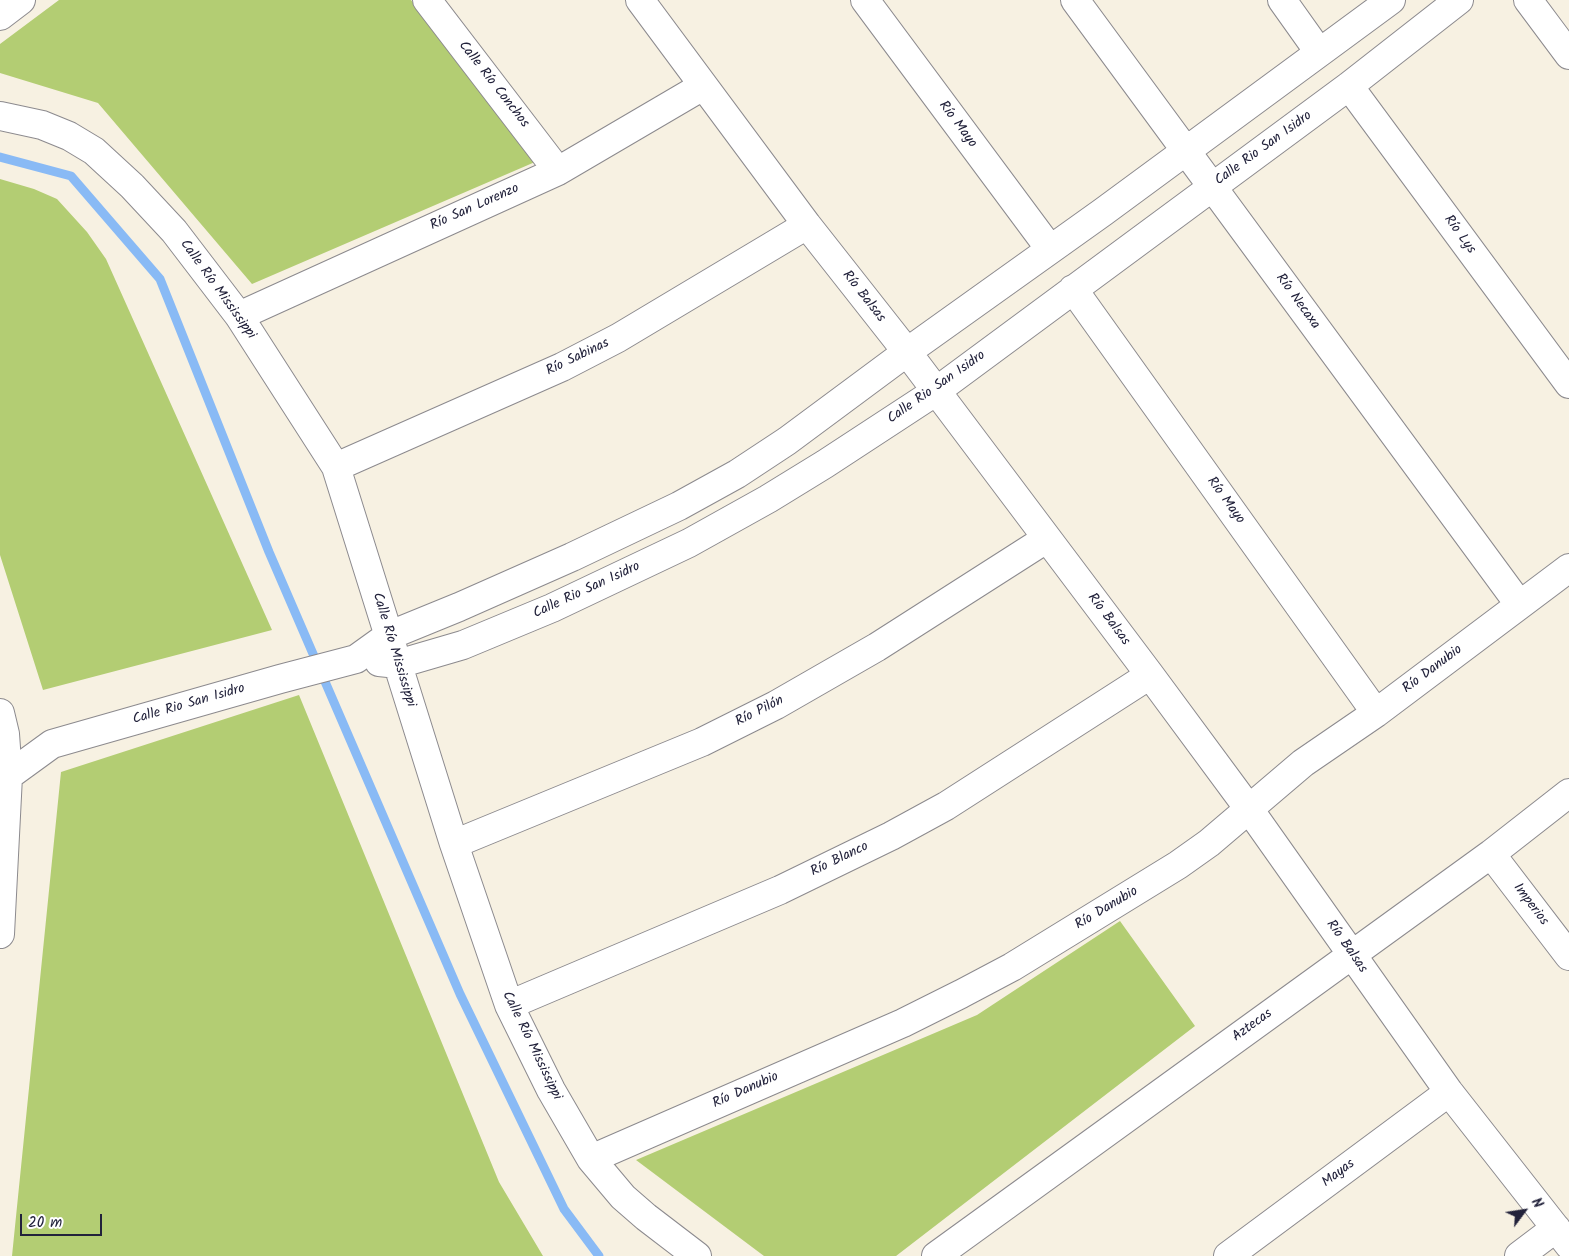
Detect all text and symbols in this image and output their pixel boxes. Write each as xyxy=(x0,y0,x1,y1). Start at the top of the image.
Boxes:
street label: Calle Río Conchos xyxy=(454,38,532,132)
street label: Río Mayo xyxy=(934,98,980,152)
street label: Calle Rio San Isidro xyxy=(1212,108,1316,190)
street label: Río San Lorenzo xyxy=(428,181,522,235)
street label: Río Lys xyxy=(1439,212,1479,258)
street label: Calle Río Mississippi xyxy=(175,237,259,343)
street label: Río Balsas xyxy=(838,268,888,326)
street label: Río Necaxa xyxy=(1271,271,1323,333)
street label: Río Sabinas xyxy=(544,336,612,380)
street label: Calle Rio San Isidro xyxy=(885,348,989,428)
street label: Río Mayo xyxy=(1202,474,1248,528)
street label: Calle Rio San Isidro xyxy=(531,559,643,623)
street label: Calle Río Mississippi xyxy=(368,591,418,709)
street label: Río Balsas xyxy=(1083,591,1133,649)
street label: Río Danubio xyxy=(1400,642,1466,698)
street label: Calle Rio San Isidro xyxy=(131,681,247,729)
street label: Río Pilón xyxy=(733,693,787,731)
street label: Río Blanco xyxy=(808,839,872,881)
street label: Imperios xyxy=(1509,880,1551,930)
street label: Río Danubio xyxy=(1073,884,1141,934)
street label: Río Balsas xyxy=(1322,917,1370,977)
street label: Calle Río Mississippi xyxy=(497,989,565,1103)
street label: Aztecas xyxy=(1230,1006,1276,1046)
street label: Río Danubio xyxy=(710,1069,782,1113)
street label: Mayas xyxy=(1319,1156,1359,1192)
north arrow xyxy=(1499,1186,1549,1236)
text: N xyxy=(1525,1194,1549,1213)
scale bar xyxy=(22,1204,105,1236)
text: 20 m xyxy=(28,1211,62,1235)

